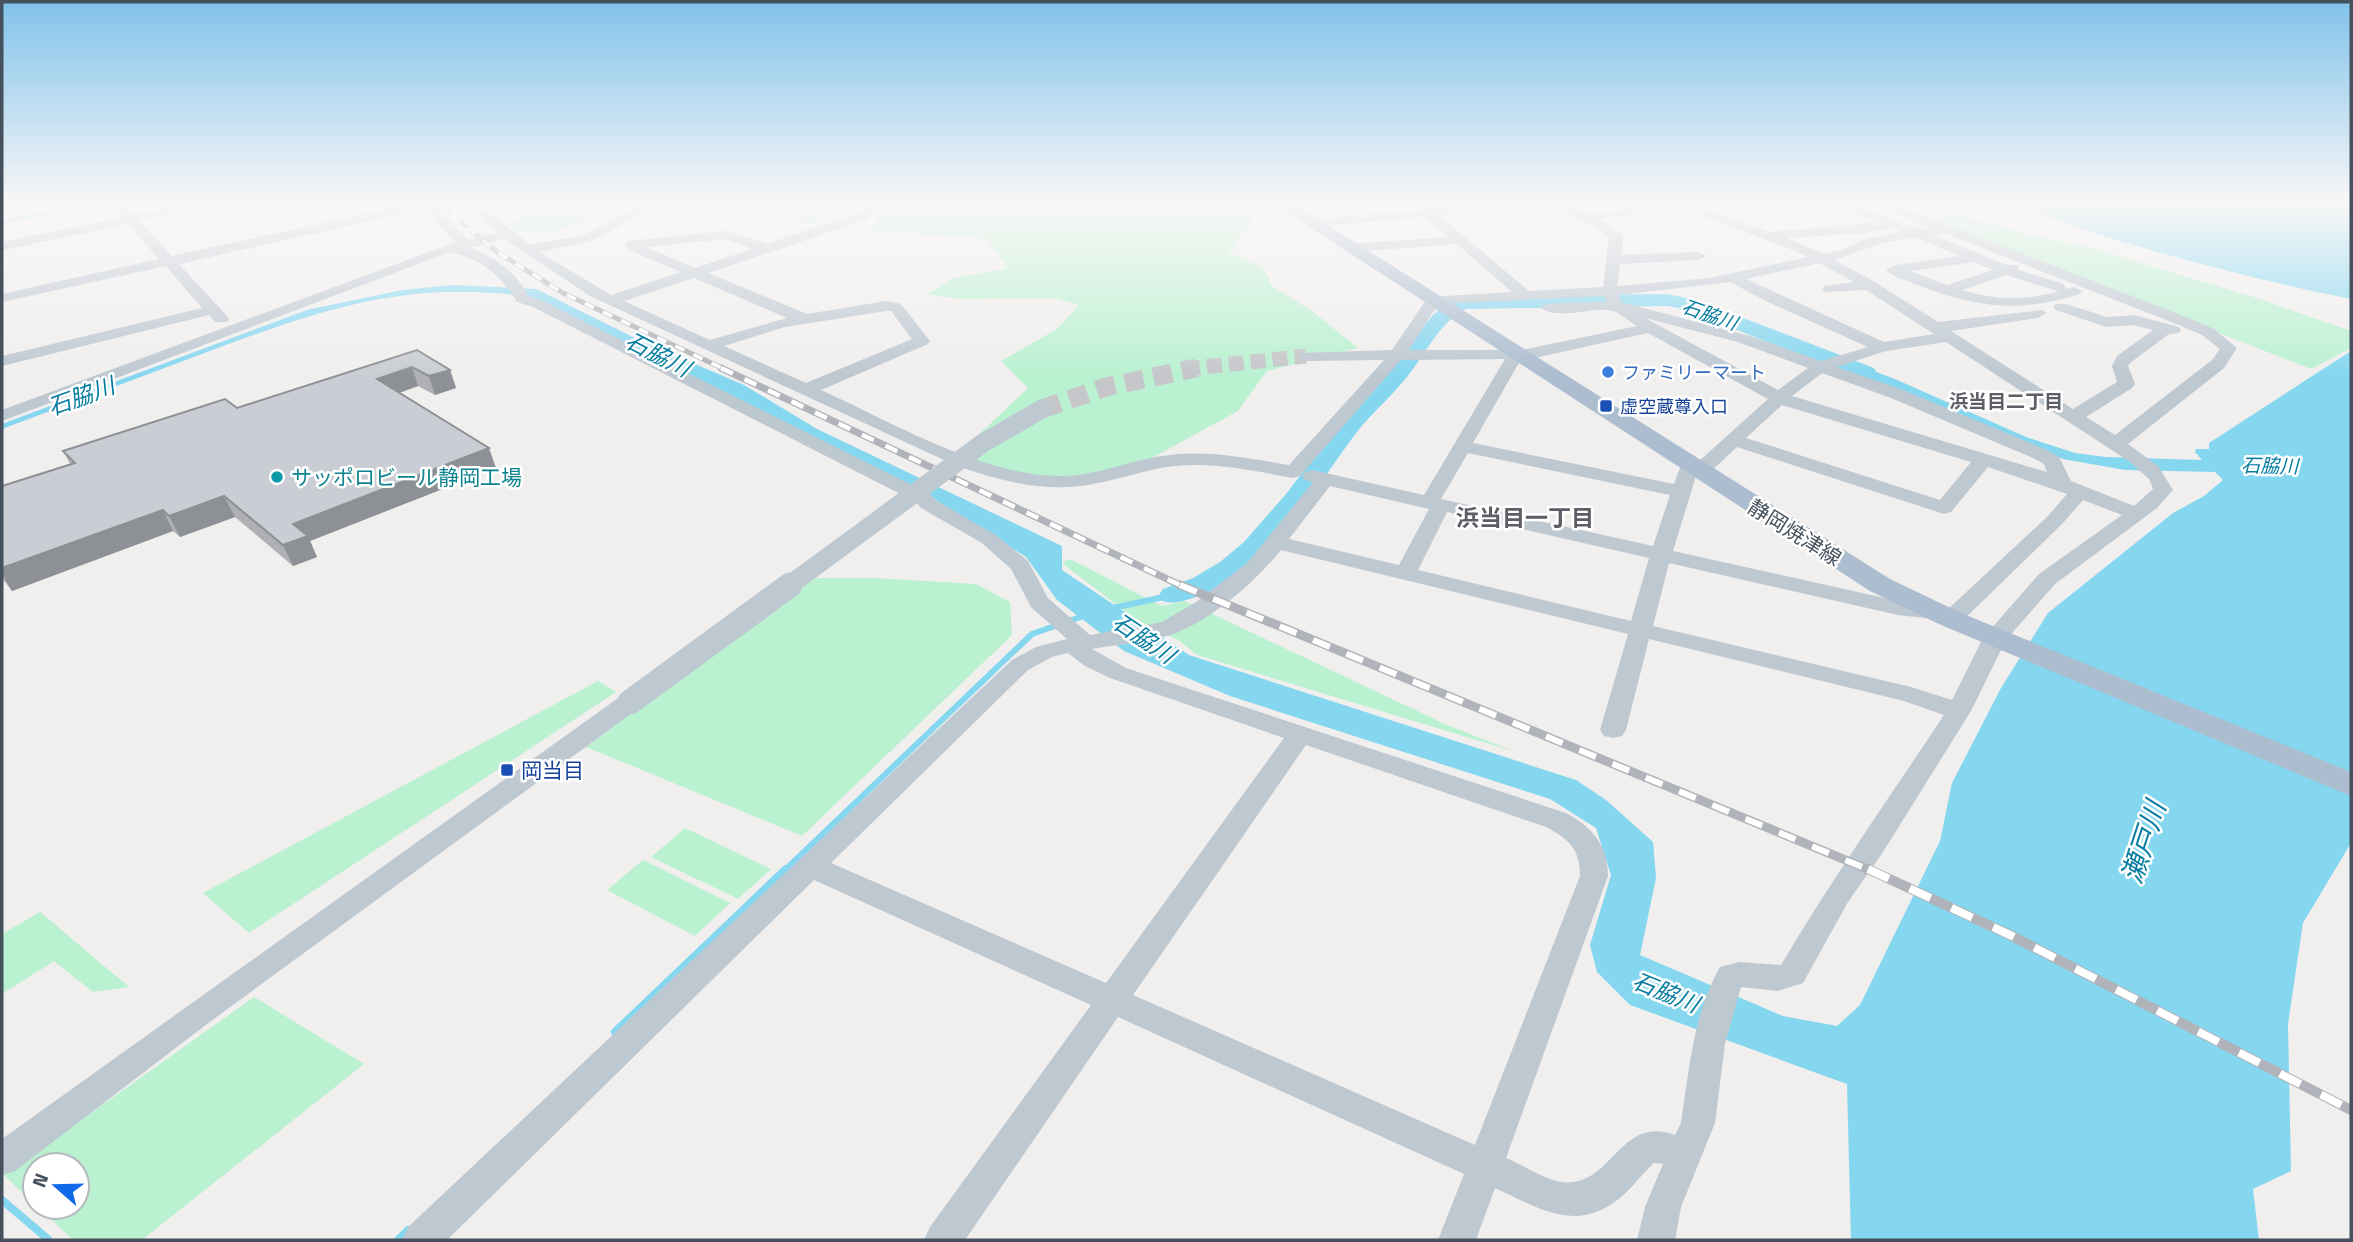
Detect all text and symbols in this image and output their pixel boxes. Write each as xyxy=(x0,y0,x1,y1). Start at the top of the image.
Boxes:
water label: 石脇川 xyxy=(1678,291,1744,338)
water label: 石脇川 xyxy=(619,323,699,387)
place label: ファミリーマート xyxy=(1622,359,1766,386)
marker: ファミリーマート xyxy=(1600,364,1616,380)
water label: 石脇川 xyxy=(43,367,122,424)
district label: 浜当目二丁目 xyxy=(1949,386,2063,415)
place label: 虚空蔵尊入口 xyxy=(1620,393,1728,420)
marker: 虚空蔵尊入口 xyxy=(1598,398,1614,414)
water label: 石脇川 xyxy=(2241,450,2301,480)
place label: サッポロビール静岡工場 xyxy=(291,461,522,493)
marker: サッポロビール静岡工場 xyxy=(269,469,285,485)
street label: 静岡焼津線 xyxy=(1742,491,1848,573)
district label: 浜当目一丁目 xyxy=(1456,500,1594,535)
water label: 石脇川 xyxy=(1106,604,1185,673)
place label: 岡当目 xyxy=(521,754,584,786)
marker: 岡当目 xyxy=(499,762,515,778)
water label: 瀬戸川 xyxy=(2110,793,2177,889)
water label: 石脇川 xyxy=(1627,963,1707,1022)
north arrow xyxy=(21,1151,91,1221)
text: N xyxy=(24,1169,55,1191)

